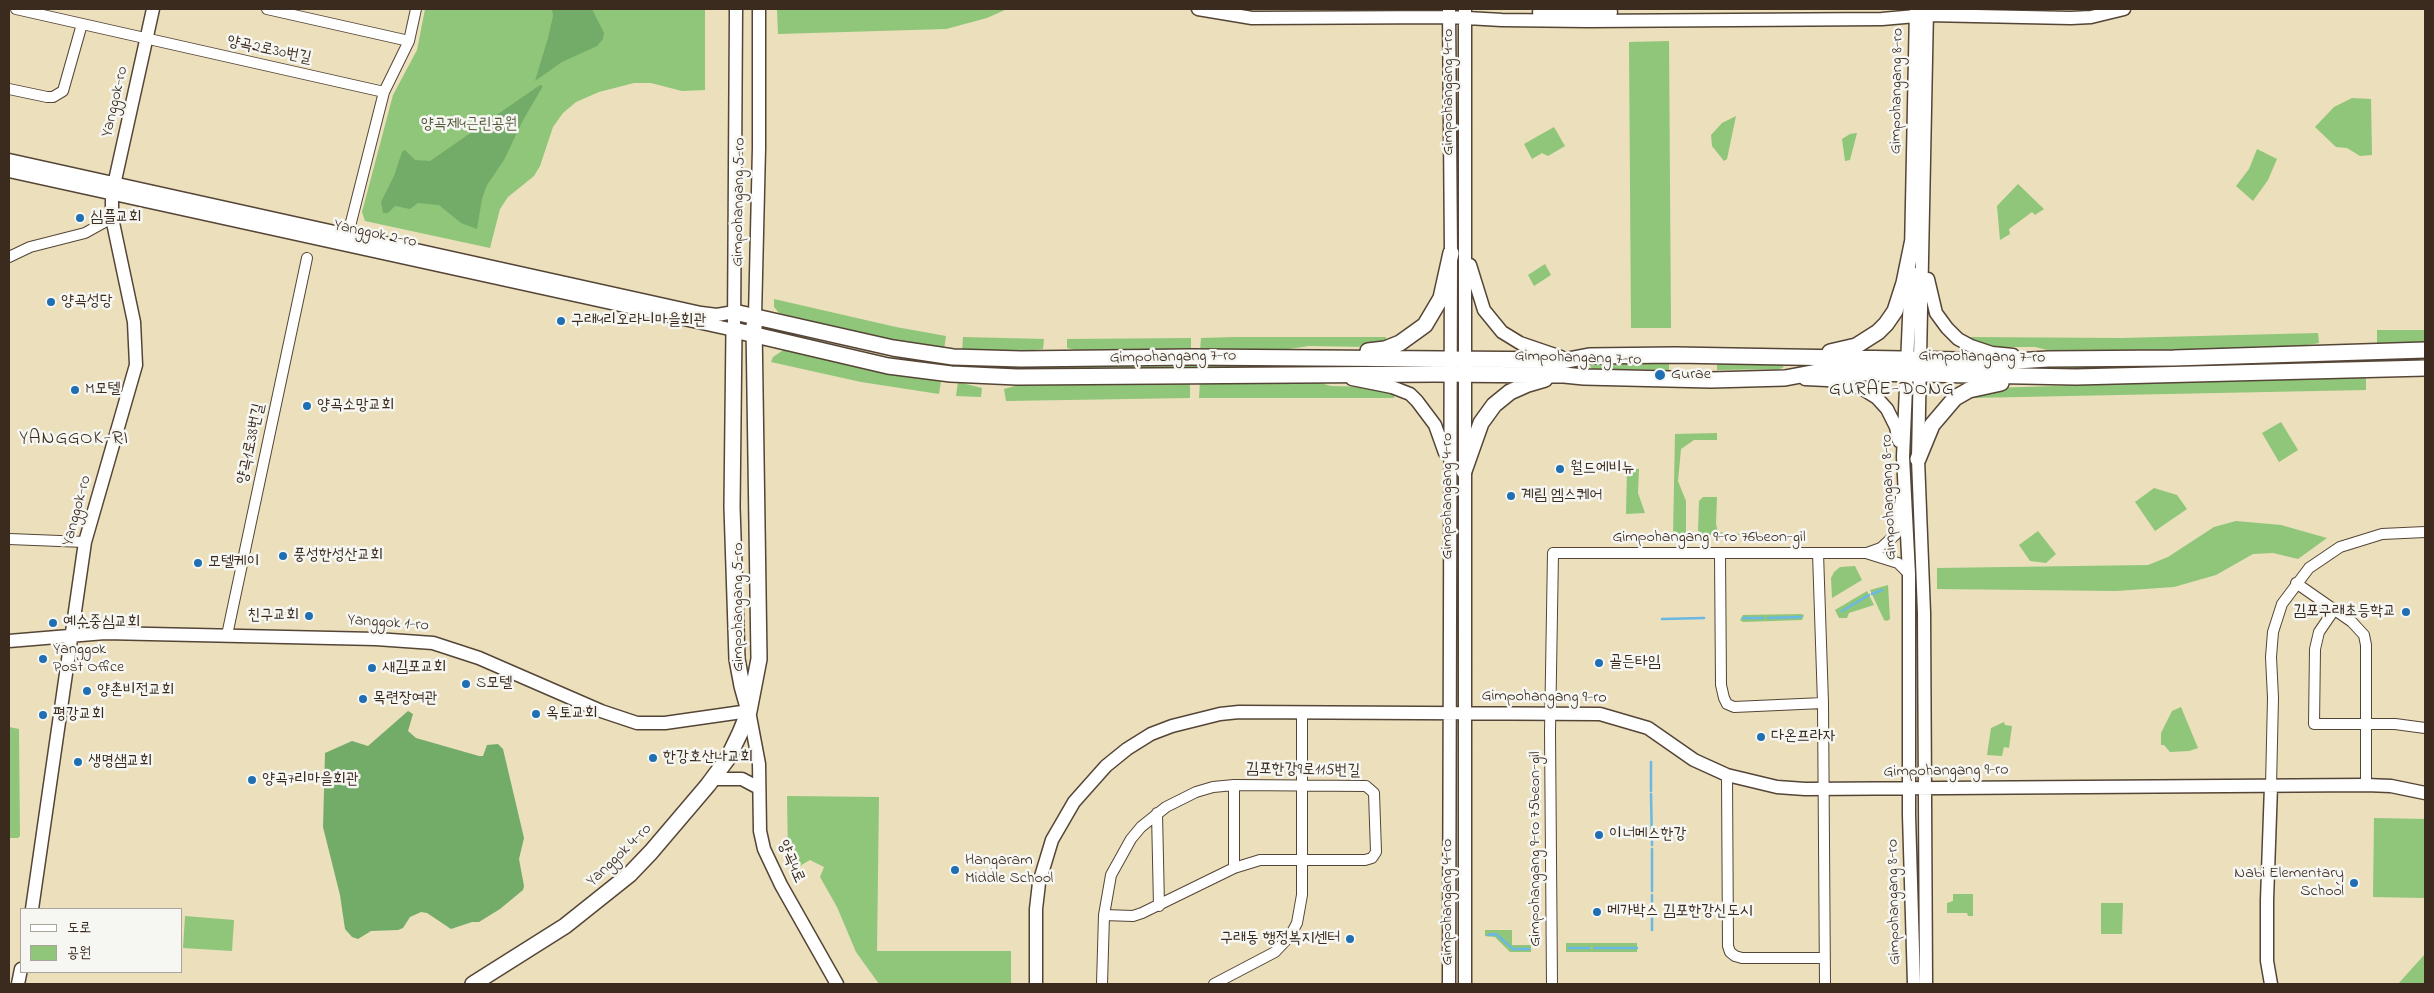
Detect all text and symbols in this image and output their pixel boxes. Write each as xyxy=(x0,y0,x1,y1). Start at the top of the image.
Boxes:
street label: Gimpohangang 8-ro xyxy=(1887,28,1909,154)
street label: Gimpohangang 4-ro xyxy=(1439,29,1459,155)
street label: 양곡2로30번길 xyxy=(225,33,313,69)
street label: Yanggok-ro xyxy=(99,65,133,139)
park label: 양곡제4근린공원 xyxy=(421,115,517,135)
street label: Gimpohangang 5-ro xyxy=(729,137,751,267)
place label: 심플교회 xyxy=(90,208,142,228)
marker: 심플교회 xyxy=(74,212,86,224)
street label: Yanggok 2-ro xyxy=(332,217,418,253)
place label: 양곡성당 xyxy=(61,292,112,312)
marker: 양곡성당 xyxy=(45,296,57,308)
place label: 구래4리오라니마을회관 xyxy=(571,311,706,331)
marker: 구래4리오라니마을회관 xyxy=(555,315,567,327)
street label: Gimpohangang 7-ro xyxy=(1109,347,1237,369)
street label: Gimpohangang 7-ro xyxy=(1514,347,1642,371)
street label: Gimpohangang 7-ro xyxy=(1918,347,2046,369)
place label: Gurae xyxy=(1671,365,1711,385)
marker: Gurae xyxy=(1653,368,1667,382)
place label: M모텔 xyxy=(85,380,120,400)
district label: GURAE-DONG xyxy=(1828,380,1956,402)
marker: M모텔 xyxy=(69,384,81,396)
place label: 양곡소망교회 xyxy=(317,396,394,416)
marker: 양곡소망교회 xyxy=(301,400,313,412)
street label: 양곡1로38번길 xyxy=(234,402,270,486)
district label: YANGGOK-RI xyxy=(18,429,130,451)
street label: Gimpohangang 4-ro xyxy=(1438,433,1458,559)
street label: Gimpohangang 8-ro xyxy=(1878,434,1902,560)
place label: 월드에비뉴 xyxy=(1570,459,1634,479)
marker: 월드에비뉴 xyxy=(1554,463,1566,475)
street label: Yanggok-ro xyxy=(59,474,97,548)
place label: 계림 엠스퀘어 xyxy=(1521,486,1602,506)
marker: 계림 엠스퀘어 xyxy=(1505,490,1517,502)
street label: Gimpohangang 9-ro 76beon-gil xyxy=(1612,528,1806,548)
street label: Gimpohangang 5-ro xyxy=(729,542,749,672)
place label: 풍성한성산교회 xyxy=(293,546,383,566)
marker: 풍성한성산교회 xyxy=(277,550,289,562)
place label: 모텔케이 xyxy=(208,553,260,573)
marker: 모텔케이 xyxy=(192,557,204,569)
place label: 김포구래초등학교 xyxy=(2293,602,2396,622)
place label: 친구교회 xyxy=(248,606,299,626)
marker: 김포구래초등학교 xyxy=(2400,606,2412,618)
marker: 친구교회 xyxy=(303,610,315,622)
street label: Yanggok 1-ro xyxy=(347,612,429,636)
place label: 예수중심교회 xyxy=(63,613,140,633)
marker: 예수중심교회 xyxy=(47,617,59,629)
place label: Yanggok Post Office xyxy=(53,640,124,678)
marker: Yanggok Post Office xyxy=(37,653,49,665)
place label: 골든타임 xyxy=(1609,653,1660,673)
marker: 골든타임 xyxy=(1593,657,1605,669)
place label: 새김포교회 xyxy=(382,658,446,678)
marker: 새김포교회 xyxy=(366,662,378,674)
place label: S모텔 xyxy=(476,674,512,694)
marker: S모텔 xyxy=(460,678,472,690)
place label: 양촌비전교회 xyxy=(97,681,174,701)
marker: 양촌비전교회 xyxy=(81,685,93,697)
street label: Gimpohangang 9-ro xyxy=(1481,687,1607,709)
place label: 목련장여관 xyxy=(373,689,437,709)
marker: 목련장여관 xyxy=(357,693,369,705)
place label: 옥토교회 xyxy=(546,704,598,724)
place label: 평강교회 xyxy=(53,705,104,725)
marker: 옥토교회 xyxy=(530,708,542,720)
marker: 평강교회 xyxy=(37,709,49,721)
place label: 다온프라자 xyxy=(1771,727,1835,747)
marker: 다온프라자 xyxy=(1755,731,1767,743)
place label: 한강호산나교회 xyxy=(663,748,753,768)
street label: Gimpohangang 9-ro 75beon-gil xyxy=(1526,751,1546,947)
place label: 생명샘교회 xyxy=(88,752,152,772)
marker: 한강호산나교회 xyxy=(647,752,659,764)
marker: 생명샘교회 xyxy=(72,756,84,768)
street label: 김포한강9로115번길 xyxy=(1246,760,1360,782)
street label: Gimpohangang 9-ro xyxy=(1883,761,2009,783)
place label: 양곡7리마을회관 xyxy=(262,770,359,790)
marker: 양곡7리마을회관 xyxy=(246,774,258,786)
street label: Yanggok 4-ro xyxy=(583,820,657,892)
place label: 이너메스한강 xyxy=(1609,825,1686,845)
marker: 이너메스한강 xyxy=(1593,829,1605,841)
street label: 양곡4로 xyxy=(772,837,808,887)
street label: Gimpohangang 4-ro xyxy=(1438,839,1458,965)
street label: Gimpohangang 8-ro xyxy=(1884,839,1906,965)
place label: Hangaram Middle School xyxy=(965,851,1053,889)
marker: Hangaram Middle School xyxy=(949,864,961,876)
place label: Nabi Elementary School xyxy=(2234,864,2344,902)
marker: Nabi Elementary School xyxy=(2348,877,2360,889)
place label: 메가박스 김포한강신도시 xyxy=(1607,902,1753,922)
marker: 메가박스 김포한강신도시 xyxy=(1591,906,1603,918)
legend xyxy=(20,908,182,973)
text: 도로 xyxy=(67,917,91,939)
place label: 구래동 행정복지센터 xyxy=(1220,929,1340,949)
marker: 구래동 행정복지센터 xyxy=(1344,933,1356,945)
text: 공원 xyxy=(67,942,91,964)

